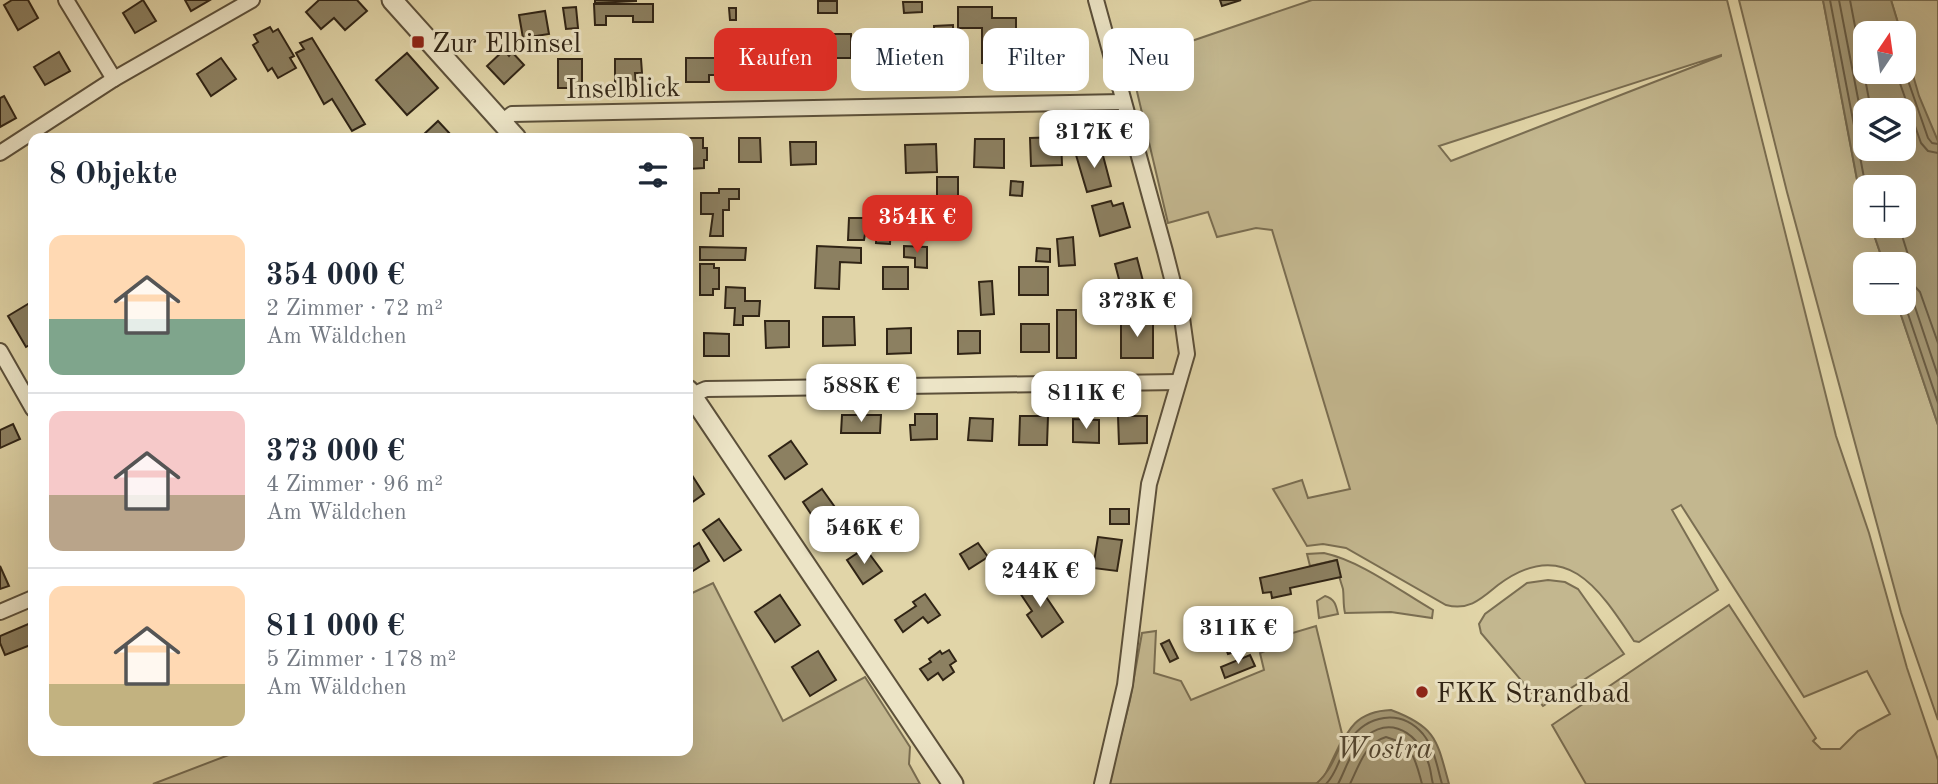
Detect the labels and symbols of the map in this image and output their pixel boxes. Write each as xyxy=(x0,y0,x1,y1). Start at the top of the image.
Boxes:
north arrow xyxy=(1853,21,1916,84)
place label: Zur Elbinsel xyxy=(432,31,581,59)
marker: Zur Elbinsel xyxy=(410,34,426,50)
street label: Inselblick xyxy=(565,75,681,105)
pin: 317K € xyxy=(1037,110,1151,170)
pin: 354K € xyxy=(860,196,974,255)
pin: 373K € xyxy=(1080,280,1194,339)
pin: 588K € xyxy=(804,364,918,424)
pin: 811K € xyxy=(1029,372,1143,431)
pin: 546K € xyxy=(807,506,921,566)
pin: 244K € xyxy=(983,550,1097,609)
pin: 311K € xyxy=(1181,606,1295,666)
place label: FKK Strandbad xyxy=(1436,681,1630,709)
marker: FKK Strandbad xyxy=(1414,684,1430,700)
water label: Wostra xyxy=(1335,735,1433,765)

